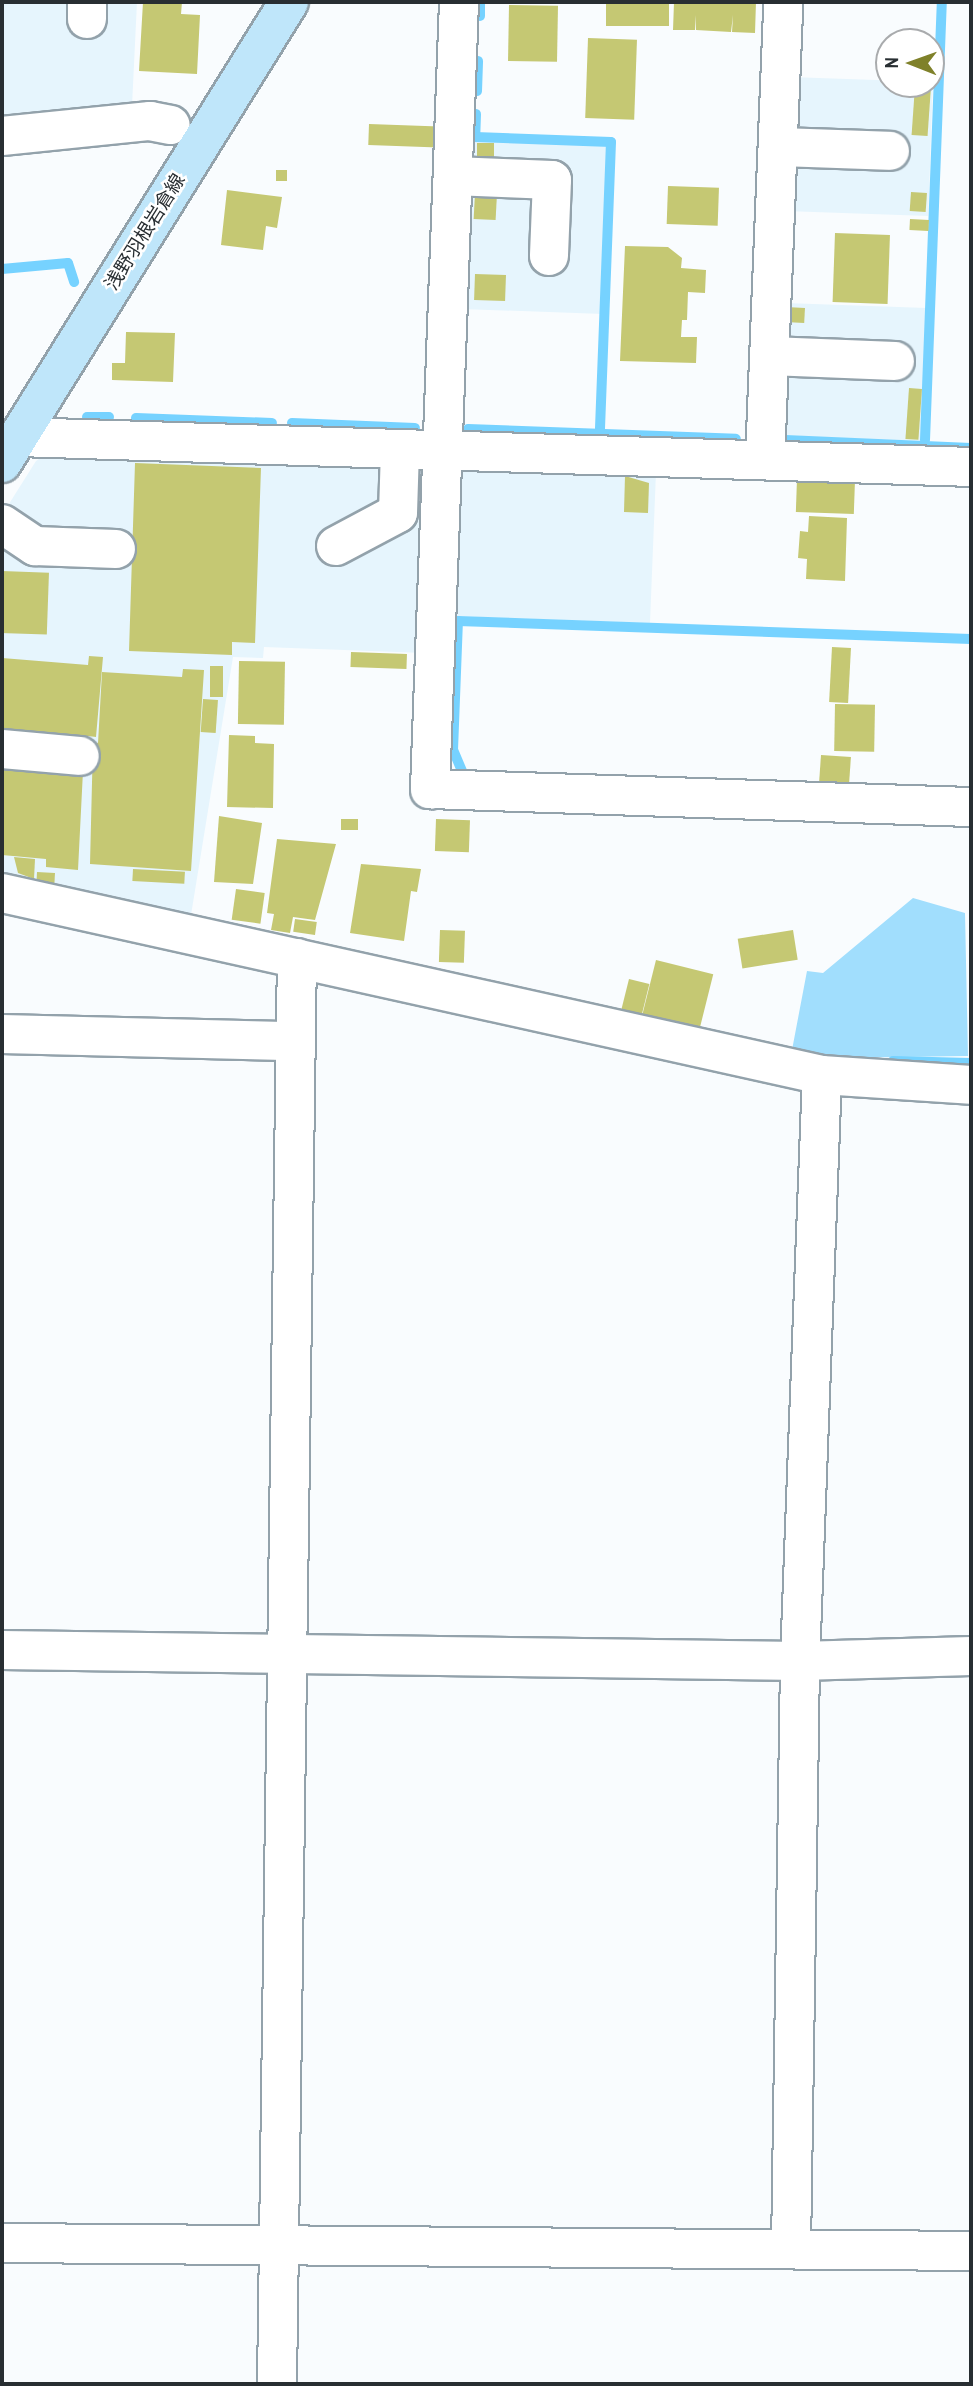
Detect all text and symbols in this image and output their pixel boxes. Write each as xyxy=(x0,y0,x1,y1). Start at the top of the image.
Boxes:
north arrow xyxy=(875,28,945,98)
text: N xyxy=(878,57,904,69)
street label: 浅野羽根岩倉線 xyxy=(100,170,190,294)

